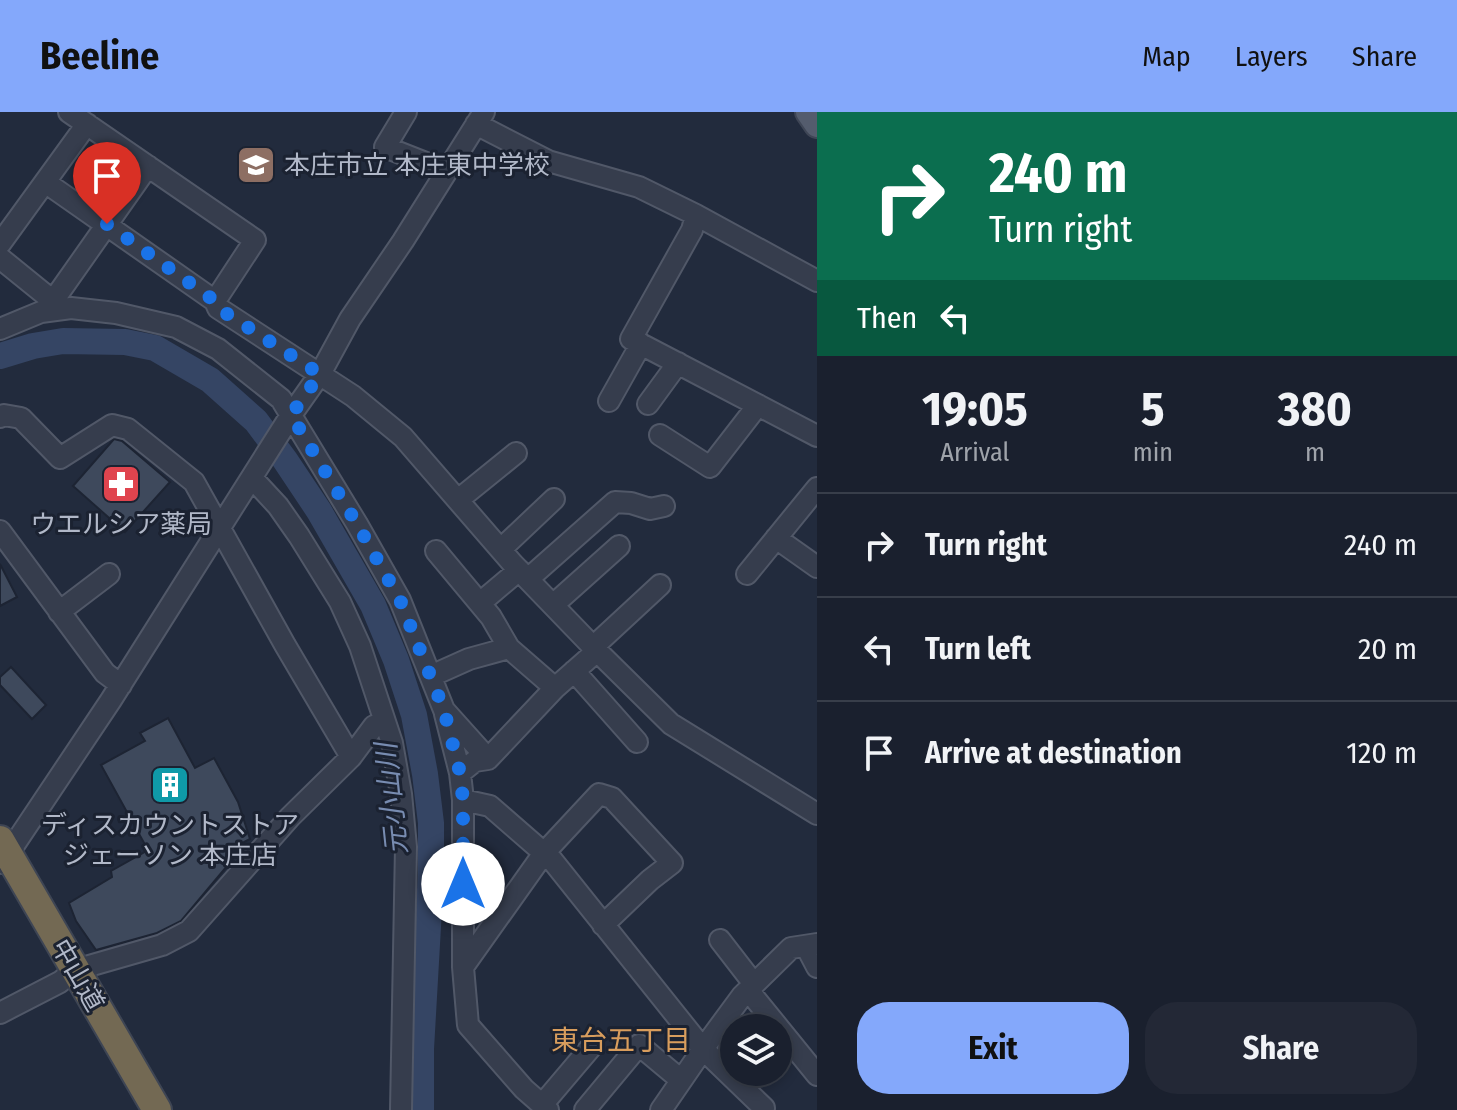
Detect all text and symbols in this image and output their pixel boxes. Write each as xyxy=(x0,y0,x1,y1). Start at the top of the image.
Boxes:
text: Beeline xyxy=(40,33,159,79)
text: Map xyxy=(1142,40,1191,73)
text: Layers xyxy=(1235,40,1308,73)
text: Share xyxy=(1352,40,1417,73)
text: 240 m xyxy=(989,140,1128,207)
pin xyxy=(73,142,141,224)
school or university icon: 本庄市立 本庄東中学校 xyxy=(235,144,277,186)
icon: right xyxy=(857,144,961,248)
place label: 本庄市立 本庄東中学校 xyxy=(284,150,550,181)
icon: arrive xyxy=(85,154,129,198)
text: Turn right xyxy=(989,208,1132,252)
icon: left xyxy=(933,296,977,340)
text: Then xyxy=(857,300,917,336)
text: 19:05 xyxy=(922,380,1028,438)
text: 5 xyxy=(1141,380,1165,438)
text: 380 xyxy=(1278,380,1352,438)
text: Arrival xyxy=(940,437,1009,468)
text: min xyxy=(1133,437,1173,468)
text: m xyxy=(1305,437,1325,468)
pharmacy icon: ウエルシア薬局 xyxy=(100,463,142,505)
place label: ウエルシア薬局 xyxy=(30,509,212,540)
icon: right xyxy=(857,523,901,567)
text: Turn right xyxy=(925,527,1047,563)
text: 240 m xyxy=(1344,527,1417,563)
icon: left xyxy=(857,627,901,671)
text: Turn left xyxy=(925,631,1031,667)
text: 20 m xyxy=(1358,631,1417,667)
icon: arrive xyxy=(857,731,901,775)
text: Arrive at destination xyxy=(925,735,1182,771)
text: 120 m xyxy=(1346,735,1417,771)
water label: 元小山川 xyxy=(369,739,414,856)
building icon: ディスカウントストア ジェーソン 本庄店 xyxy=(149,764,191,806)
place label: ディスカウントストア ジェーソン 本庄店 xyxy=(41,810,299,871)
position arrow xyxy=(421,842,505,926)
street label: 中山道 xyxy=(45,934,110,1017)
button: Exit xyxy=(857,1002,1129,1094)
button: Share xyxy=(1145,1002,1417,1094)
map controls xyxy=(720,1014,792,1086)
button: layers xyxy=(720,1014,792,1086)
district label: 東台五丁目 xyxy=(551,1024,691,1057)

